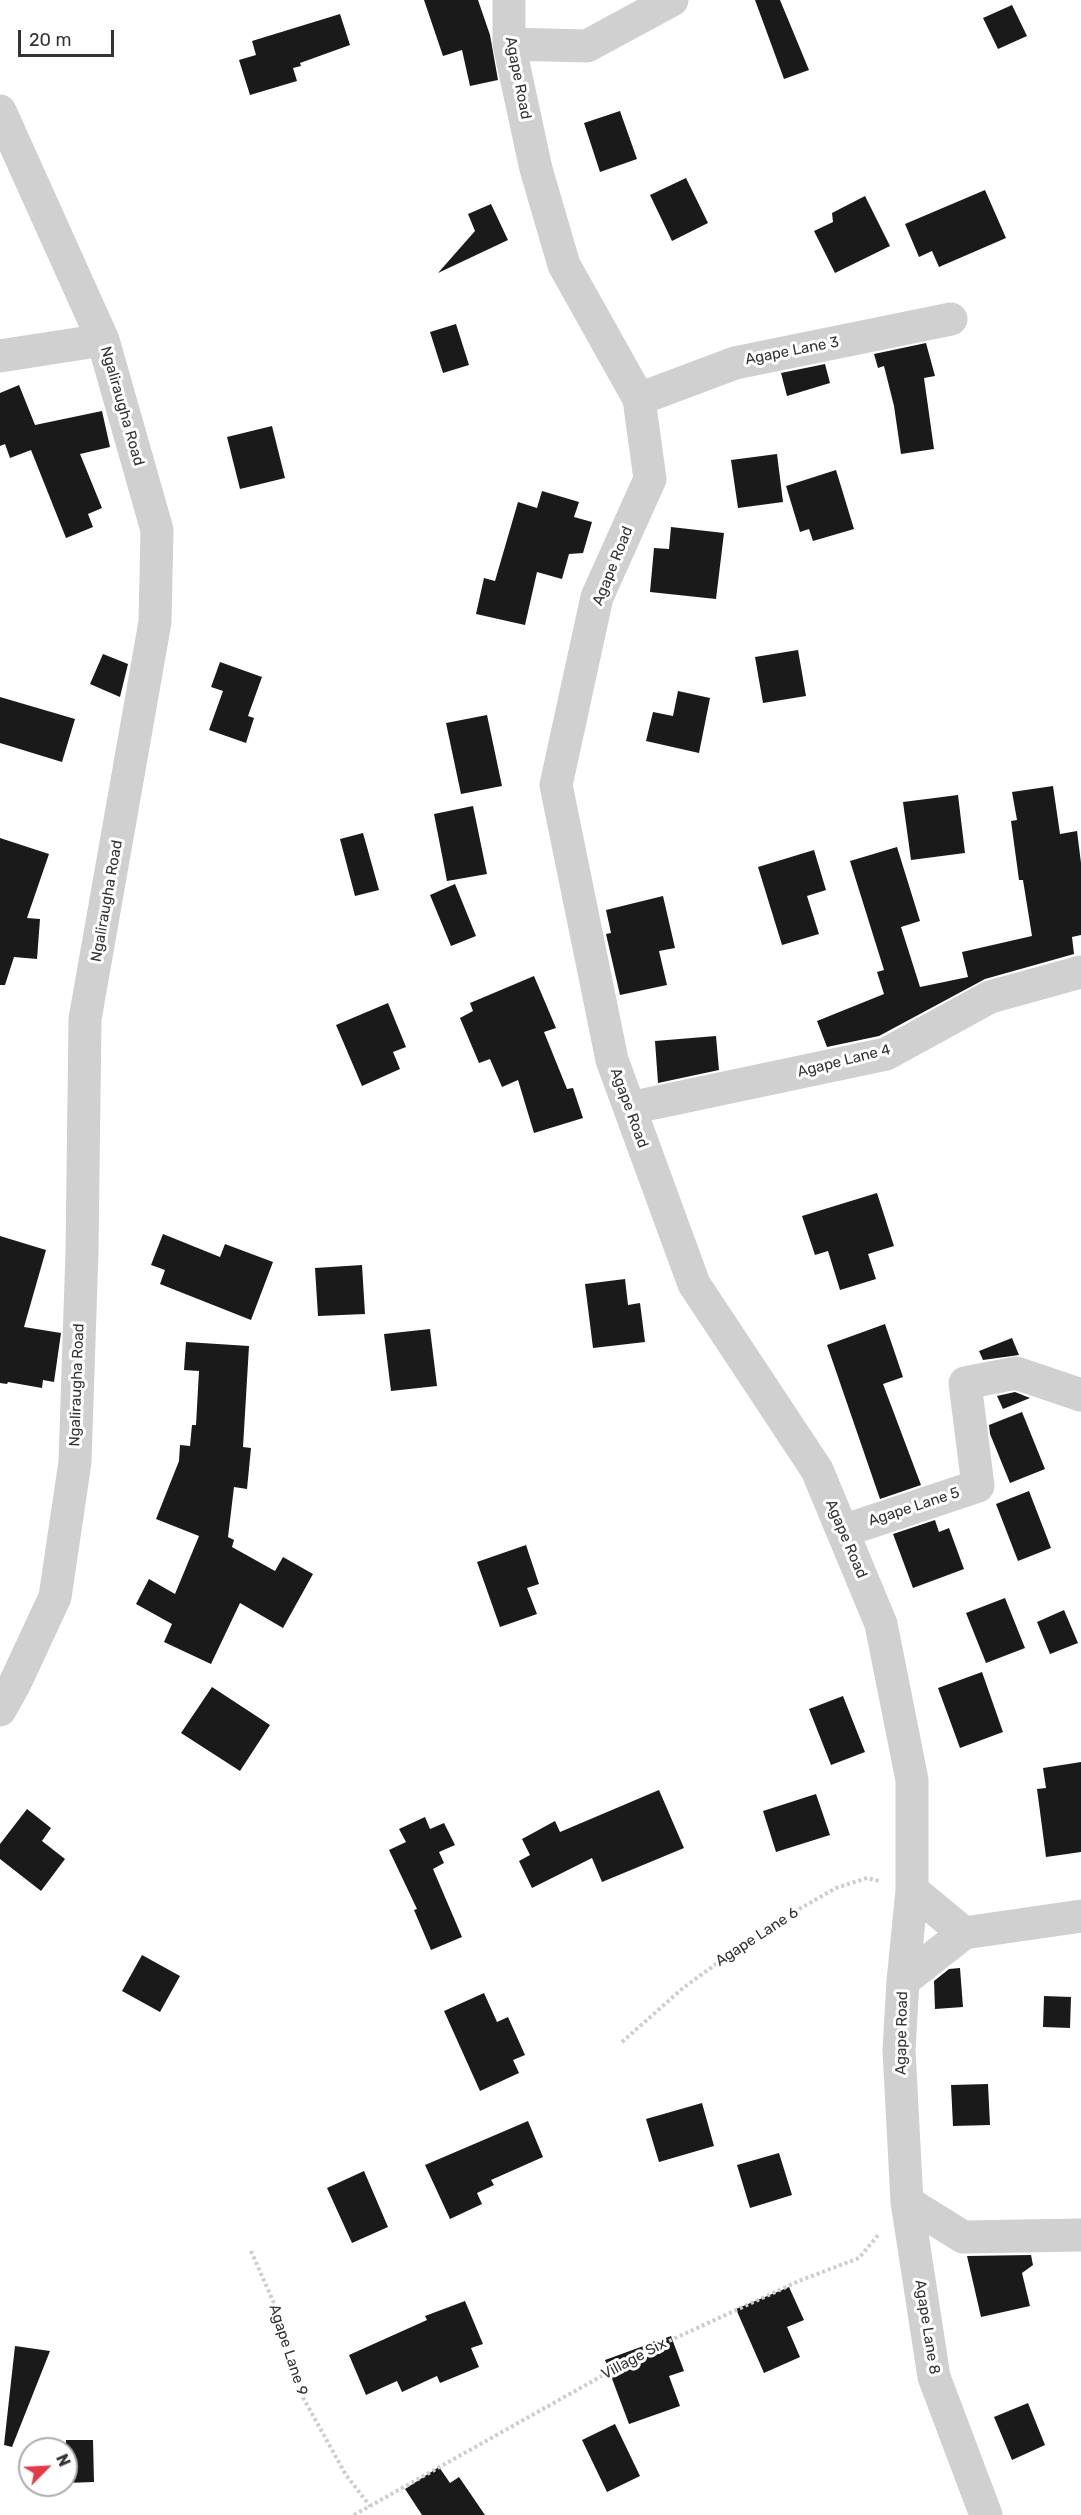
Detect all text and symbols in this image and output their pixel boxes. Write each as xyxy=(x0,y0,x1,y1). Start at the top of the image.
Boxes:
scale bar xyxy=(21,18,117,56)
text: 20 m xyxy=(29,29,71,51)
street label: Agape Road xyxy=(501,35,535,121)
street label: Agape Lane 3 xyxy=(744,333,840,369)
street label: Ngaliraugha Road xyxy=(96,344,148,468)
street label: Agape Road xyxy=(589,524,637,608)
street label: Ngaliraugha Road xyxy=(87,839,127,963)
street label: Agape Lane 4 xyxy=(796,1041,892,1081)
street label: Agape Road xyxy=(606,1066,652,1150)
street label: Ngaliraugha Road xyxy=(66,1323,88,1447)
street label: Agape Lane 5 xyxy=(866,1484,962,1530)
street label: Agape Road xyxy=(821,1497,871,1581)
street label: Agape Lane 6 xyxy=(712,1904,802,1970)
street label: Agape Road xyxy=(892,1991,912,2075)
street label: Agape Lane 8 xyxy=(911,2278,943,2376)
street label: Agape Lane 9 xyxy=(265,2302,311,2398)
street label: Village Six xyxy=(598,2334,670,2384)
north arrow xyxy=(18,2437,78,2497)
text: N xyxy=(52,2451,74,2469)

